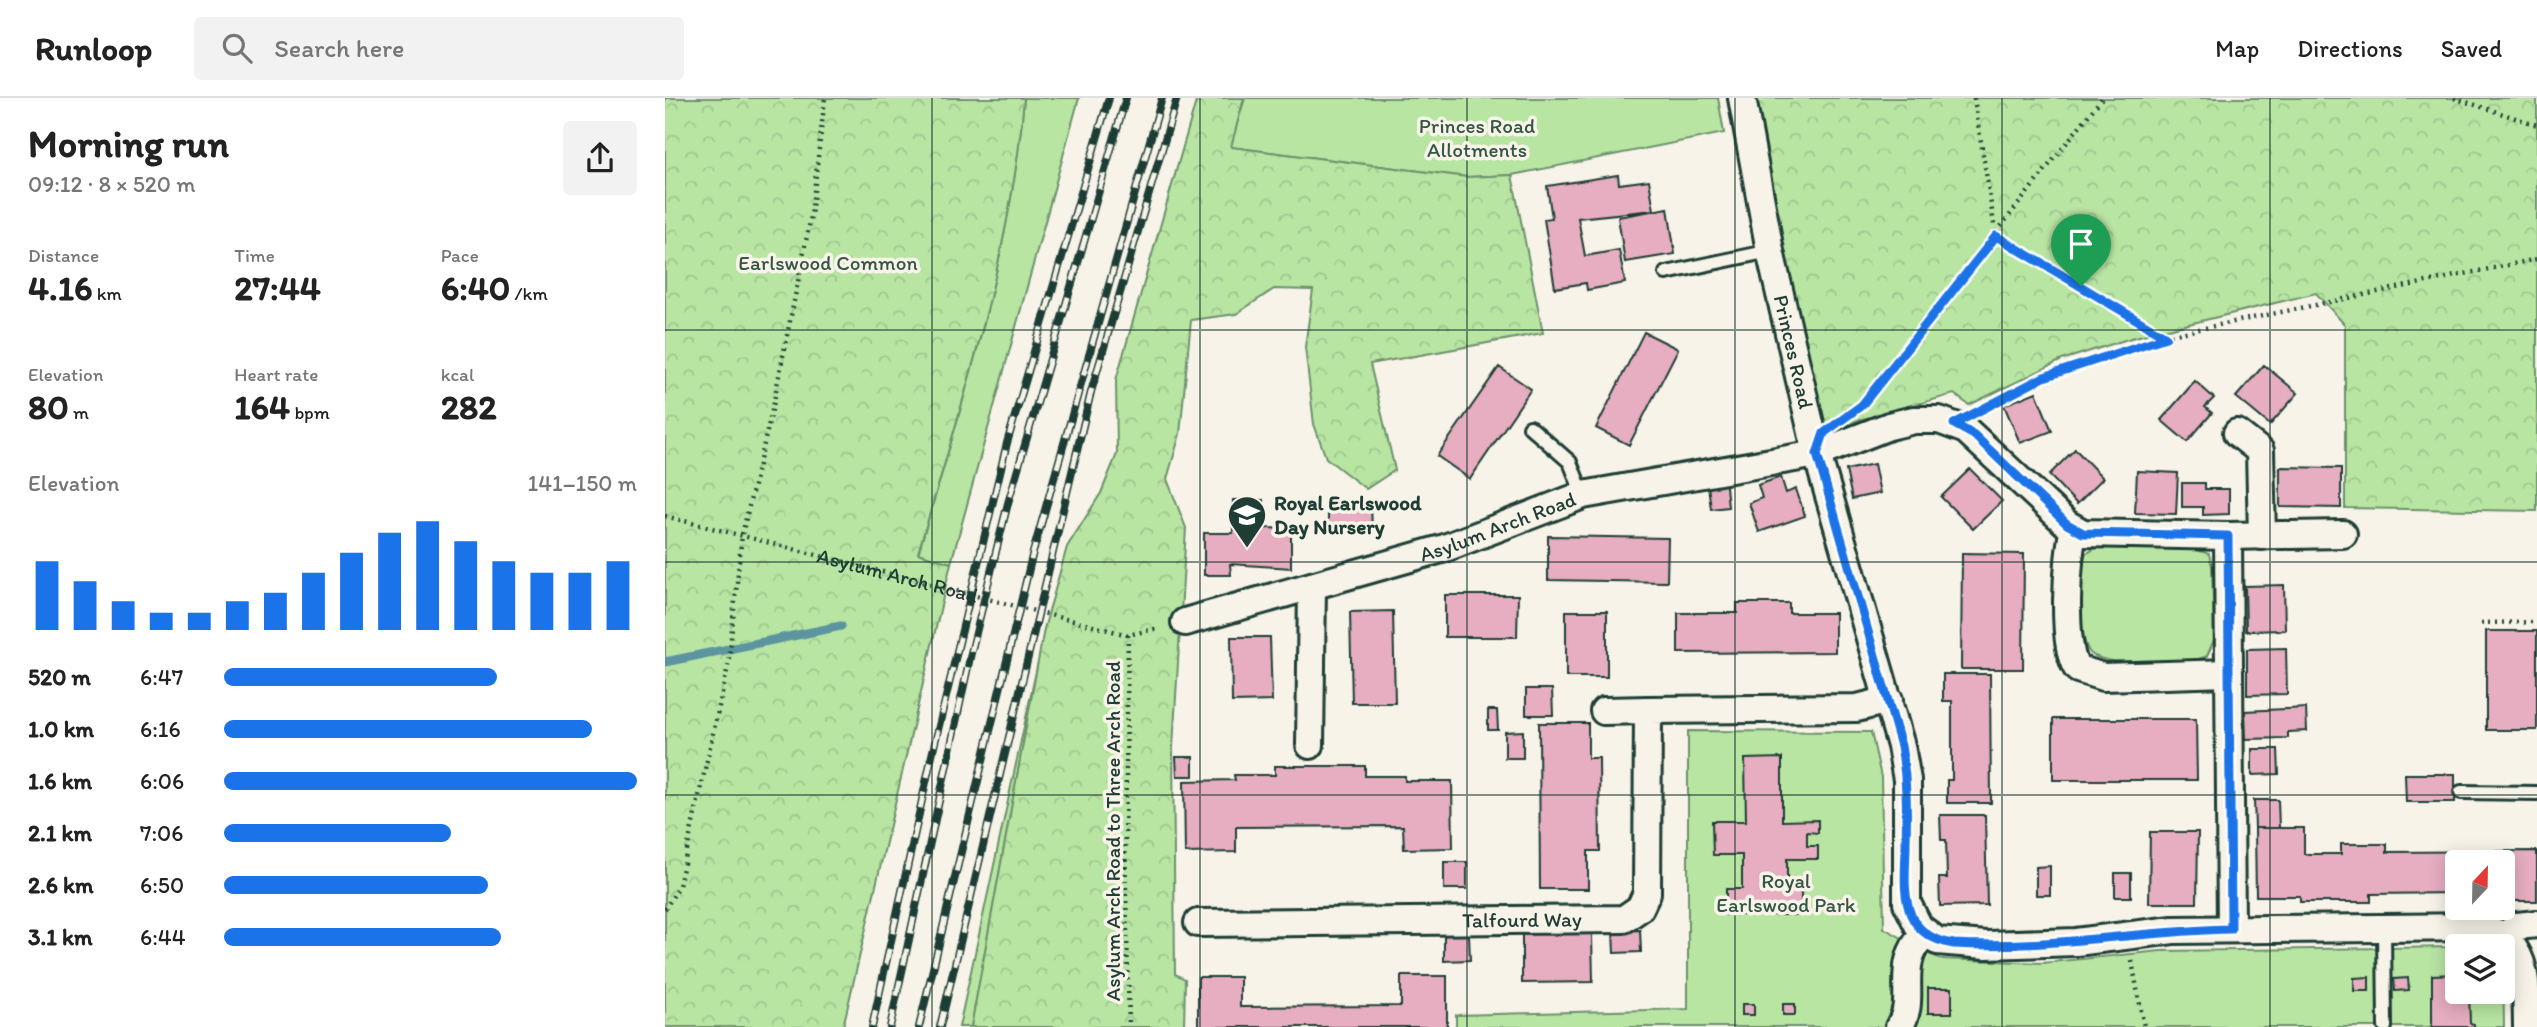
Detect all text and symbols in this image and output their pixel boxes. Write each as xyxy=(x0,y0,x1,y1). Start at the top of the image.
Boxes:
search box xyxy=(194,17,684,80)
text: Runloop xyxy=(35,29,152,68)
icon: search xyxy=(218,29,256,67)
text: Search here xyxy=(274,32,405,64)
text: Map xyxy=(2215,34,2259,63)
text: Directions xyxy=(2297,34,2403,63)
text: Saved xyxy=(2441,34,2502,63)
park label: Princes Road Allotments xyxy=(1419,113,1535,162)
text: Morning run xyxy=(28,121,229,167)
button: share xyxy=(563,121,637,195)
text: 09:12 · 8 × 520 m xyxy=(28,170,196,198)
pin xyxy=(2051,214,2111,286)
icon: arrive xyxy=(2062,225,2100,263)
text: Distance xyxy=(28,244,99,267)
text: Time xyxy=(234,244,275,267)
text: Pace xyxy=(441,244,479,267)
park label: Earlswood Common xyxy=(738,250,918,275)
text: 4.16 xyxy=(28,267,92,309)
text: 27:44 xyxy=(234,267,321,309)
text: 6:40 xyxy=(441,267,510,309)
text: km xyxy=(92,282,122,305)
text: /km xyxy=(510,282,548,305)
street label: Princes Road xyxy=(1769,292,1819,411)
text: Elevation xyxy=(28,363,104,386)
text: Heart rate xyxy=(234,363,318,386)
text: kcal xyxy=(441,363,474,386)
text: 80 xyxy=(28,386,69,428)
text: 164 xyxy=(234,386,290,428)
text: 282 xyxy=(441,386,497,428)
text: m xyxy=(69,401,89,424)
text: bpm xyxy=(290,401,330,424)
text: Elevation xyxy=(28,469,119,497)
text: 141–150 m xyxy=(528,469,637,497)
street label: Asylum Arch Road xyxy=(1417,486,1579,567)
place label: Royal Earlswood Day Nursery xyxy=(1274,490,1422,540)
school or university icon: Royal Earlswood Day Nursery xyxy=(1226,494,1268,549)
street label: Asylum Arch Road xyxy=(815,543,981,608)
street label: Asylum Arch Road to Three Arch Road xyxy=(1100,660,1125,1001)
text: 520 m xyxy=(28,663,91,691)
text: 6:47 xyxy=(140,663,183,691)
text: 1.0 km xyxy=(28,715,94,743)
text: 6:16 xyxy=(140,715,181,743)
text: 1.6 km xyxy=(28,767,92,795)
text: 6:06 xyxy=(140,767,184,795)
text: 2.1 km xyxy=(28,819,92,847)
text: 7:06 xyxy=(140,819,183,847)
north arrow xyxy=(2445,850,2515,920)
map controls xyxy=(2445,850,2515,1004)
park label: Royal Earlswood Park xyxy=(1716,868,1856,917)
text: 2.6 km xyxy=(28,871,94,899)
text: 6:50 xyxy=(140,871,184,899)
street label: Talfourd Way xyxy=(1462,906,1582,933)
text: 3.1 km xyxy=(28,923,92,951)
text: 6:44 xyxy=(140,923,185,951)
button: layers xyxy=(2445,934,2515,1004)

